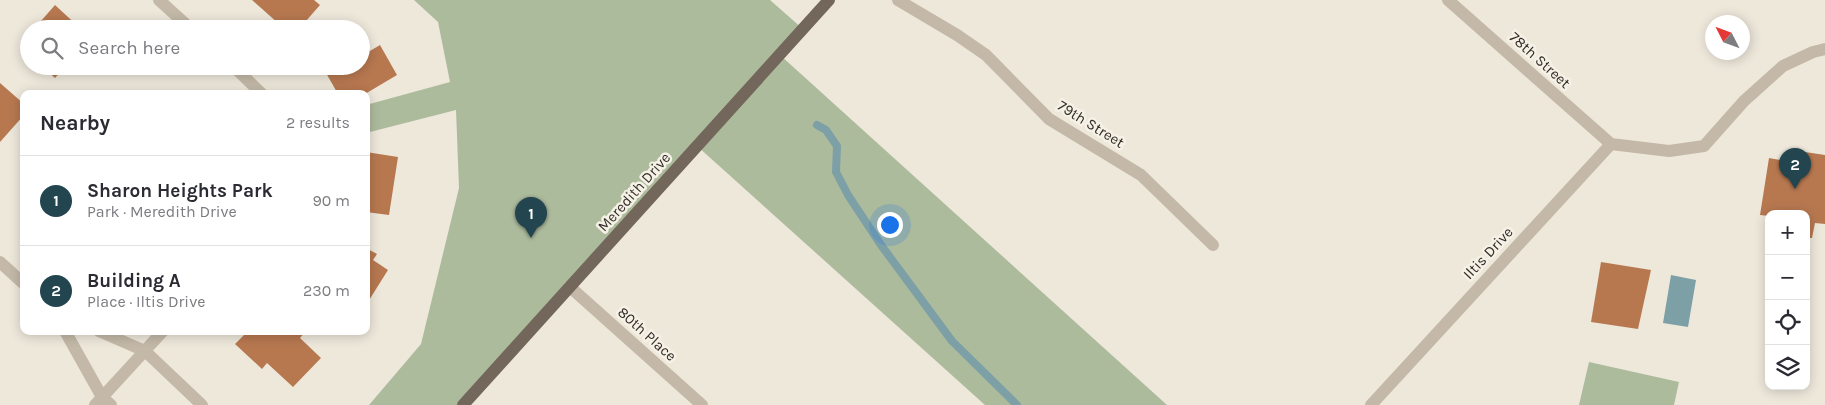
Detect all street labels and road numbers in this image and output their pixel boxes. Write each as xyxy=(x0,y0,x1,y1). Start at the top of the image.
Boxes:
street label: 78th Street xyxy=(1506,28,1574,92)
street label: 79th Street xyxy=(1054,96,1128,152)
street label: Meredith Drive xyxy=(594,149,674,235)
street label: Iltis Drive xyxy=(1459,223,1517,283)
street label: 80th Place xyxy=(614,303,680,365)

